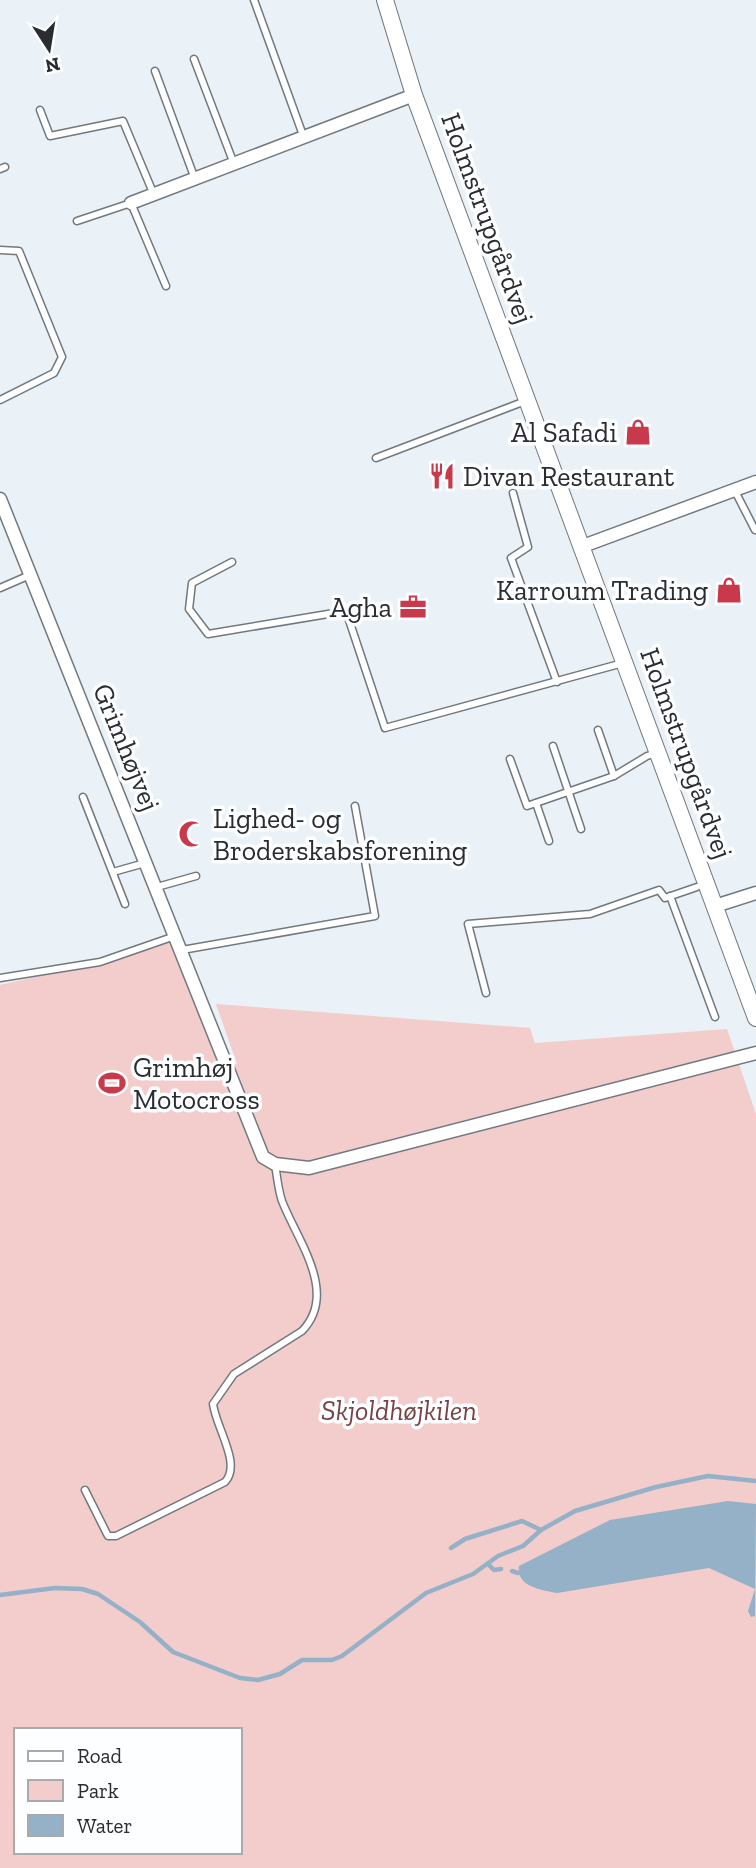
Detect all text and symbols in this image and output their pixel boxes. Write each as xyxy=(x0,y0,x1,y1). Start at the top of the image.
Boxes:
north arrow xyxy=(14,14,84,84)
text: N xyxy=(43,52,62,78)
street label: Holmstrupgårdvej xyxy=(434,108,541,328)
place label: Al Safadi xyxy=(511,416,617,449)
shop icon: Al Safadi xyxy=(623,417,653,447)
place label: Divan Restaurant xyxy=(463,460,675,493)
restaurant icon: Divan Restaurant xyxy=(427,461,457,491)
place label: Karroum Trading xyxy=(496,574,708,607)
shop icon: Karroum Trading xyxy=(714,575,744,605)
place label: Agha xyxy=(330,591,392,624)
office icon: Agha xyxy=(398,592,428,622)
street label: Holmstrupgårdvej xyxy=(633,643,740,863)
street label: Grimhøjvej xyxy=(86,679,167,816)
place label: Lighed- og Broderskabsforening xyxy=(213,802,467,867)
mosque icon: Lighed- og Broderskabsforening xyxy=(177,819,207,849)
place label: Grimhøj Motocross xyxy=(133,1051,260,1116)
sports icon: Grimhøj Motocross xyxy=(97,1068,127,1098)
park label: Skjoldhøjkilen xyxy=(321,1394,477,1427)
legend xyxy=(14,1728,242,1854)
text: Road xyxy=(77,1743,123,1768)
text: Park xyxy=(77,1778,119,1803)
text: Water xyxy=(77,1813,132,1838)

